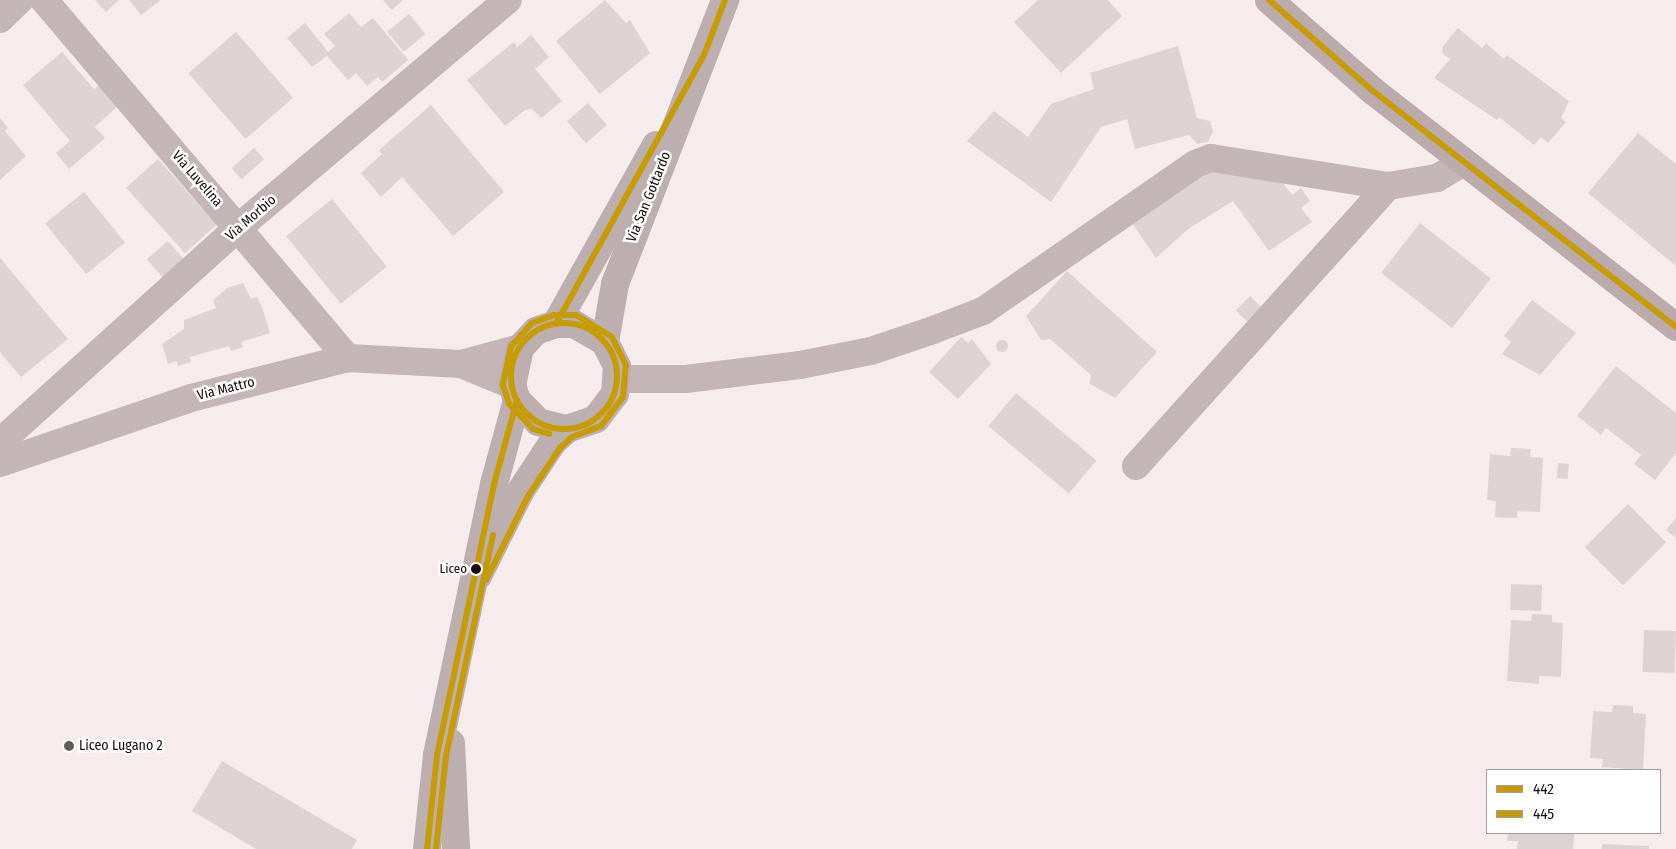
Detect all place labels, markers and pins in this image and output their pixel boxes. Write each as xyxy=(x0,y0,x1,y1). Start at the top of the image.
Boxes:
place label: Liceo xyxy=(439,561,467,577)
marker: Liceo xyxy=(471,564,481,574)
place label: Liceo Lugano 2 xyxy=(79,738,163,754)
marker: Liceo Lugano 2 xyxy=(63,740,75,752)

